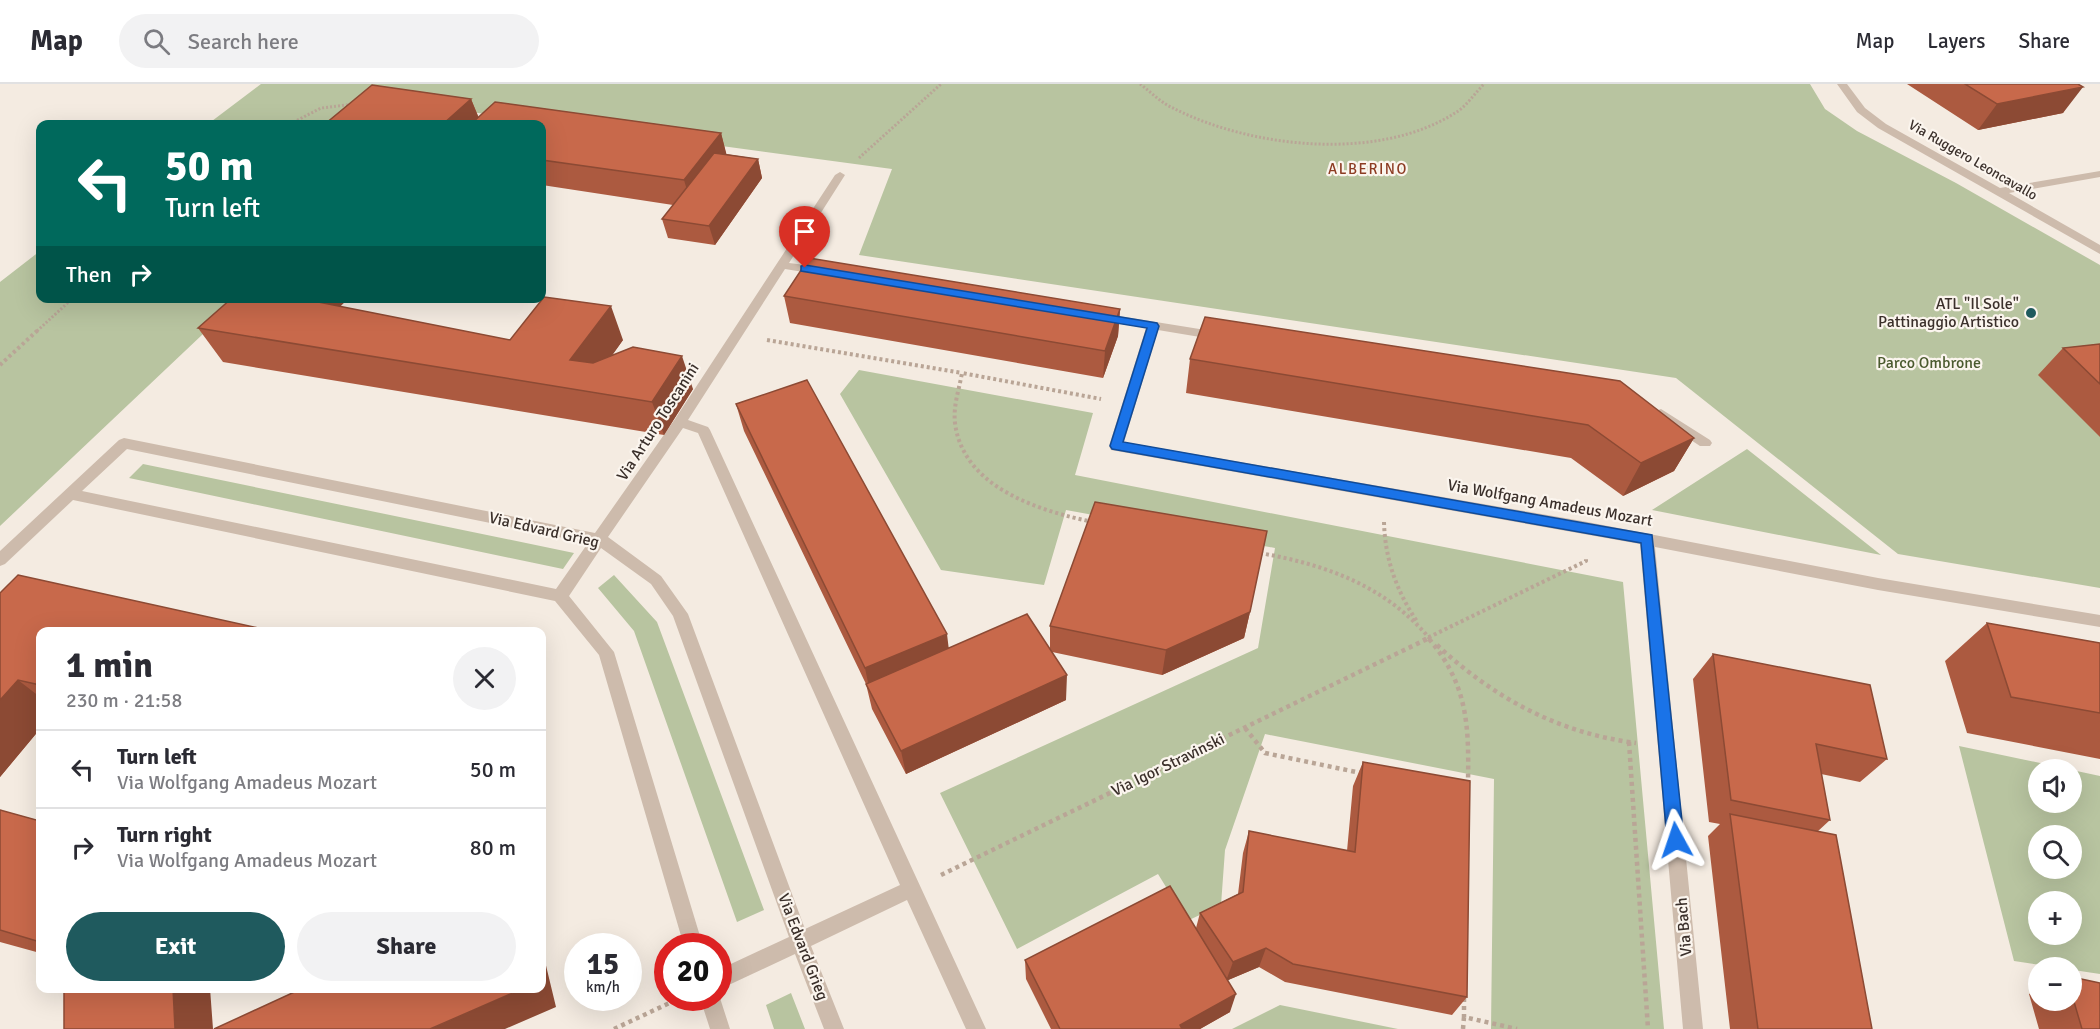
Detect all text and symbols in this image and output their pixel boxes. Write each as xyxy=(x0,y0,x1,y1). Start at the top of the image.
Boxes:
search box xyxy=(119,14,539,68)
text: Map xyxy=(30,24,83,58)
icon: search xyxy=(140,25,173,58)
text: Search here xyxy=(188,28,299,55)
text: Map xyxy=(1856,28,1894,54)
text: Layers xyxy=(1927,28,1985,54)
text: Share xyxy=(2018,28,2070,54)
street label: Via Ruggero Leoncavallo xyxy=(1906,116,2040,204)
text: 50 m xyxy=(165,141,254,192)
icon: left xyxy=(66,144,144,222)
district label: ALBERINO xyxy=(1328,160,1408,178)
text: Turn left xyxy=(165,192,260,225)
pin xyxy=(779,206,830,268)
icon: arrive xyxy=(788,215,821,248)
icon: right xyxy=(124,258,157,291)
text: Then xyxy=(66,261,112,288)
place label: ATL "Il Sole" Pattinaggio Artistico xyxy=(1878,294,2019,332)
marker: ATL "Il Sole" Pattinaggio Artistico xyxy=(2024,306,2038,320)
park label: Parco Ombrone xyxy=(1877,353,1981,373)
street label: Via Arturo Toscanini xyxy=(612,359,704,485)
street label: Via Wolfgang Amadeus Mozart xyxy=(1446,475,1655,531)
street label: Via Edvard Grieg xyxy=(487,508,601,552)
text: 1 min xyxy=(66,643,153,688)
button: close xyxy=(453,647,516,710)
text: 230 m · 21:58 xyxy=(66,688,182,713)
street label: Via Igor Stravinski xyxy=(1108,729,1228,801)
text: Turn left xyxy=(117,743,197,770)
icon: left xyxy=(66,753,99,786)
text: 50 m xyxy=(470,756,516,783)
map controls xyxy=(2028,759,2082,1011)
button: sound xyxy=(2028,759,2082,813)
text: Via Wolfgang Amadeus Mozart xyxy=(117,770,377,795)
position arrow xyxy=(1644,808,1708,872)
text: Turn right xyxy=(117,821,212,848)
button: search xyxy=(2028,825,2082,879)
icon: right xyxy=(66,831,99,864)
text: 80 m xyxy=(470,834,516,861)
text: Via Wolfgang Amadeus Mozart xyxy=(117,848,377,873)
street label: Via Edvard Grieg xyxy=(773,891,833,1003)
button: + xyxy=(2028,891,2082,945)
street label: Via Bach xyxy=(1671,897,1697,957)
button: Exit xyxy=(66,912,285,981)
button: Share xyxy=(297,912,516,981)
speed limit sign: 20 xyxy=(654,933,732,1011)
text: 15 xyxy=(587,946,619,983)
button: − xyxy=(2028,957,2082,1011)
text: km/h xyxy=(586,978,620,996)

